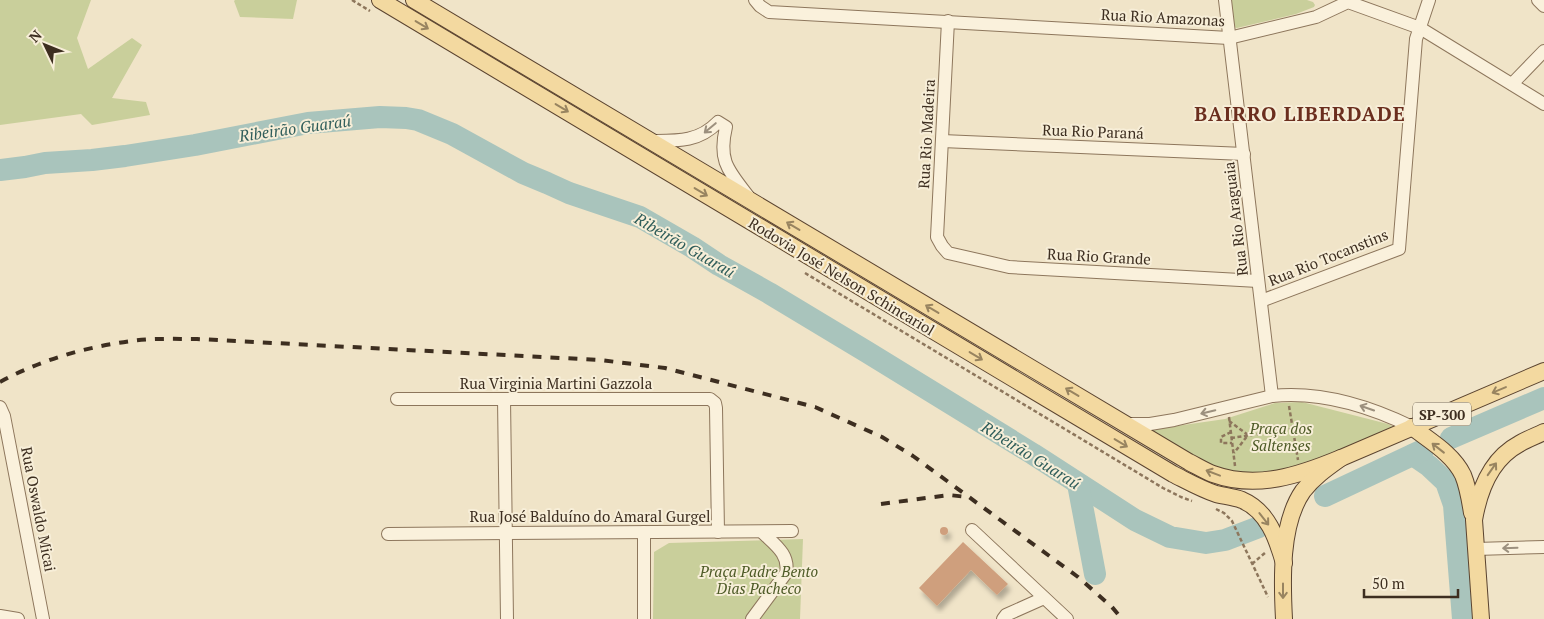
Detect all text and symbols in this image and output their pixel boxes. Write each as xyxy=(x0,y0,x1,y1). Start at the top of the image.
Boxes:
street label: Rua Rio Amazonas xyxy=(1100,4,1226,30)
north arrow xyxy=(20,20,70,70)
one-way arrow xyxy=(415,21,429,31)
text: N xyxy=(25,25,46,46)
street label: Rua Rio Madeira xyxy=(913,78,939,189)
district label: BAIRRO LIBERDADE xyxy=(1194,100,1406,127)
one-way arrow xyxy=(554,104,568,114)
water label: Ribeirão Guaraú xyxy=(237,109,352,147)
street label: Rua Rio Paraná xyxy=(1042,119,1145,143)
one-way arrow xyxy=(704,123,717,134)
street label: Rua Rio Araguaia xyxy=(1218,160,1252,277)
one-way arrow xyxy=(694,187,708,197)
water label: Ribeirão Guaraú xyxy=(630,207,739,283)
street label: Rodovia José Nelson Schincariol xyxy=(745,212,939,340)
one-way arrow xyxy=(786,220,800,230)
street label: Rua Rio Tocanstins xyxy=(1265,224,1391,290)
street label: Rua Rio Grande xyxy=(1047,243,1151,269)
one-way arrow xyxy=(926,303,940,313)
one-way arrow xyxy=(968,352,982,362)
street label: Rua Virginia Martini Gazzola xyxy=(460,373,653,393)
one-way arrow xyxy=(1492,385,1507,395)
one-way arrow xyxy=(1065,387,1079,397)
road number: SP-300 xyxy=(1413,402,1471,426)
one-way arrow xyxy=(1360,403,1375,412)
one-way arrow xyxy=(1201,408,1217,417)
water label: Ribeirão Guaraú xyxy=(976,415,1085,494)
park label: Praça dos Saltenses xyxy=(1249,418,1312,455)
one-way arrow xyxy=(1114,439,1128,449)
one-way arrow xyxy=(1432,442,1445,453)
street label: Rua Oswaldo Micai xyxy=(17,445,61,573)
one-way arrow xyxy=(1487,463,1497,477)
one-way arrow xyxy=(1206,468,1221,477)
street label: Rua José Balduíno do Amaral Gurgel xyxy=(470,506,710,526)
one-way arrow xyxy=(1259,512,1270,525)
one-way arrow xyxy=(1502,543,1518,553)
park label: Praça Padre Bento Dias Pacheco xyxy=(699,561,819,598)
scale bar xyxy=(1364,566,1458,598)
text: 50 m xyxy=(1372,573,1405,593)
one-way arrow xyxy=(1278,582,1288,599)

